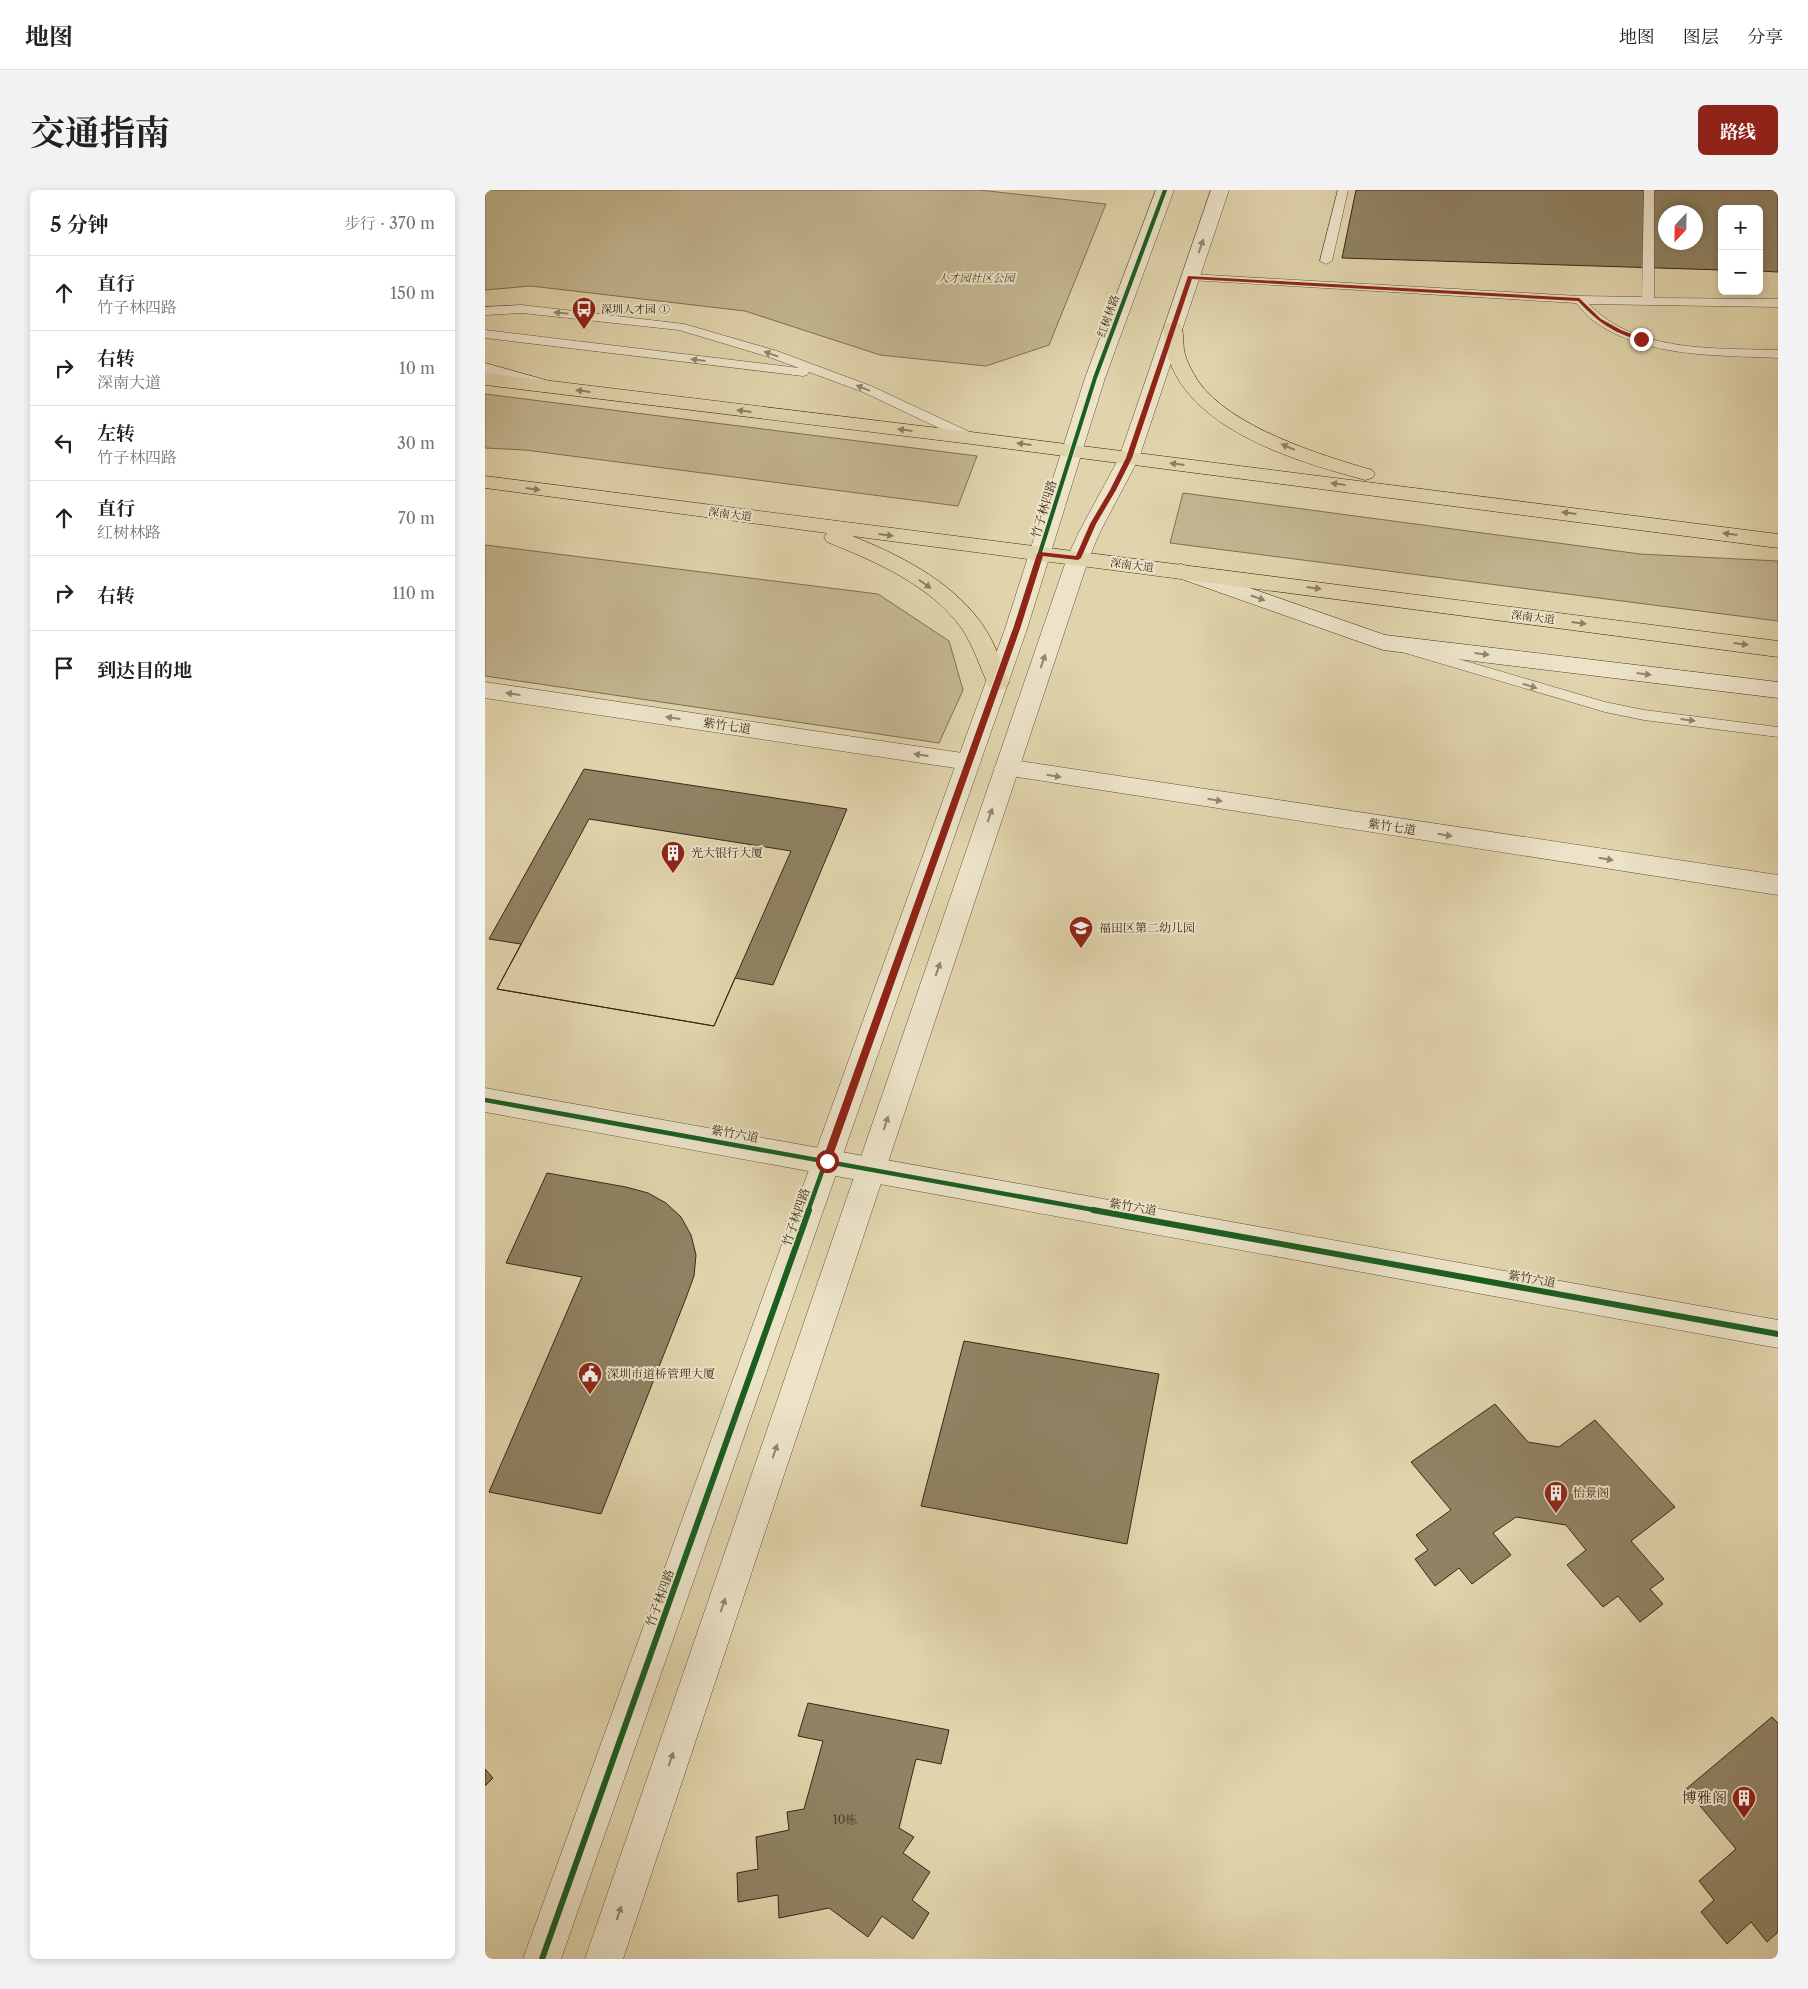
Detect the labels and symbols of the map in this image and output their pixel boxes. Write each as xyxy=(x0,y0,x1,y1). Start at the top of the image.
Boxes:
north arrow xyxy=(1658,205,1703,250)
one-way arrow xyxy=(1198,238,1205,253)
park label: 人才园社区公园 xyxy=(938,271,1016,285)
street label: 红树林路 xyxy=(1094,293,1122,339)
bus stop icon: 深圳人才园 ① xyxy=(571,296,597,330)
place label: 深圳人才园 ① xyxy=(601,302,670,316)
one-way arrow xyxy=(553,309,569,317)
route end xyxy=(1630,328,1653,351)
one-way arrow xyxy=(763,350,778,358)
one-way arrow xyxy=(690,356,706,364)
one-way arrow xyxy=(856,383,871,391)
one-way arrow xyxy=(574,387,590,395)
one-way arrow xyxy=(736,407,752,415)
one-way arrow xyxy=(897,426,913,434)
one-way arrow xyxy=(1016,440,1032,448)
one-way arrow xyxy=(1281,443,1295,451)
one-way arrow xyxy=(1168,460,1184,468)
street label: 竹子林四路 xyxy=(1028,478,1059,540)
one-way arrow xyxy=(1330,480,1346,488)
one-way arrow xyxy=(526,485,542,493)
street label: 深南大道 xyxy=(707,504,753,524)
one-way arrow xyxy=(1560,509,1576,517)
one-way arrow xyxy=(1721,530,1737,538)
one-way arrow xyxy=(878,531,894,539)
street label: 深南大道 xyxy=(1109,555,1155,575)
one-way arrow xyxy=(918,579,932,589)
one-way arrow xyxy=(1307,584,1323,592)
one-way arrow xyxy=(1251,594,1266,602)
street label: 深南大道 xyxy=(1510,607,1556,627)
one-way arrow xyxy=(1572,619,1588,627)
one-way arrow xyxy=(1733,640,1749,648)
one-way arrow xyxy=(1475,650,1491,658)
one-way arrow xyxy=(1039,654,1047,669)
one-way arrow xyxy=(1636,670,1652,678)
one-way arrow xyxy=(1523,682,1538,690)
one-way arrow xyxy=(504,690,520,698)
one-way arrow xyxy=(665,714,681,722)
street label: 紫竹七道 xyxy=(702,715,752,736)
one-way arrow xyxy=(1681,717,1697,725)
one-way arrow xyxy=(912,751,928,759)
one-way arrow xyxy=(1047,772,1063,780)
one-way arrow xyxy=(1207,796,1223,804)
one-way arrow xyxy=(987,808,994,823)
street label: 紫竹七道 xyxy=(1367,815,1417,838)
one-way arrow xyxy=(1437,831,1453,839)
building icon: 光大银行大厦 xyxy=(660,840,686,874)
place label: 光大银行大厦 xyxy=(691,845,763,860)
one-way arrow xyxy=(1598,855,1614,863)
school or university icon: 福田区第二幼儿园 xyxy=(1068,915,1094,949)
place label: 福田区第二幼儿园 xyxy=(1099,920,1195,935)
one-way arrow xyxy=(934,961,942,976)
one-way arrow xyxy=(882,1115,890,1130)
street label: 紫竹六道 xyxy=(710,1122,760,1145)
route start xyxy=(816,1150,839,1173)
street label: 竹子林四路 xyxy=(779,1186,812,1248)
street label: 紫竹六道 xyxy=(1108,1195,1158,1218)
street label: 紫竹六道 xyxy=(1507,1267,1557,1290)
public building icon: 深圳市道桥管理大厦 xyxy=(577,1361,603,1395)
place label: 深圳市道桥管理大厦 xyxy=(607,1366,715,1381)
one-way arrow xyxy=(771,1443,779,1458)
building icon: 怡景阁 xyxy=(1543,1480,1569,1514)
place label: 怡景阁 xyxy=(1573,1485,1609,1500)
street label: 竹子林四路 xyxy=(642,1567,677,1629)
one-way arrow xyxy=(719,1597,727,1612)
one-way arrow xyxy=(667,1751,675,1766)
building icon: 博雅阁 xyxy=(1731,1785,1757,1819)
place label: 博雅阁 xyxy=(1682,1788,1727,1807)
house number: 10栋 xyxy=(833,1812,857,1827)
one-way arrow xyxy=(615,1905,623,1920)

